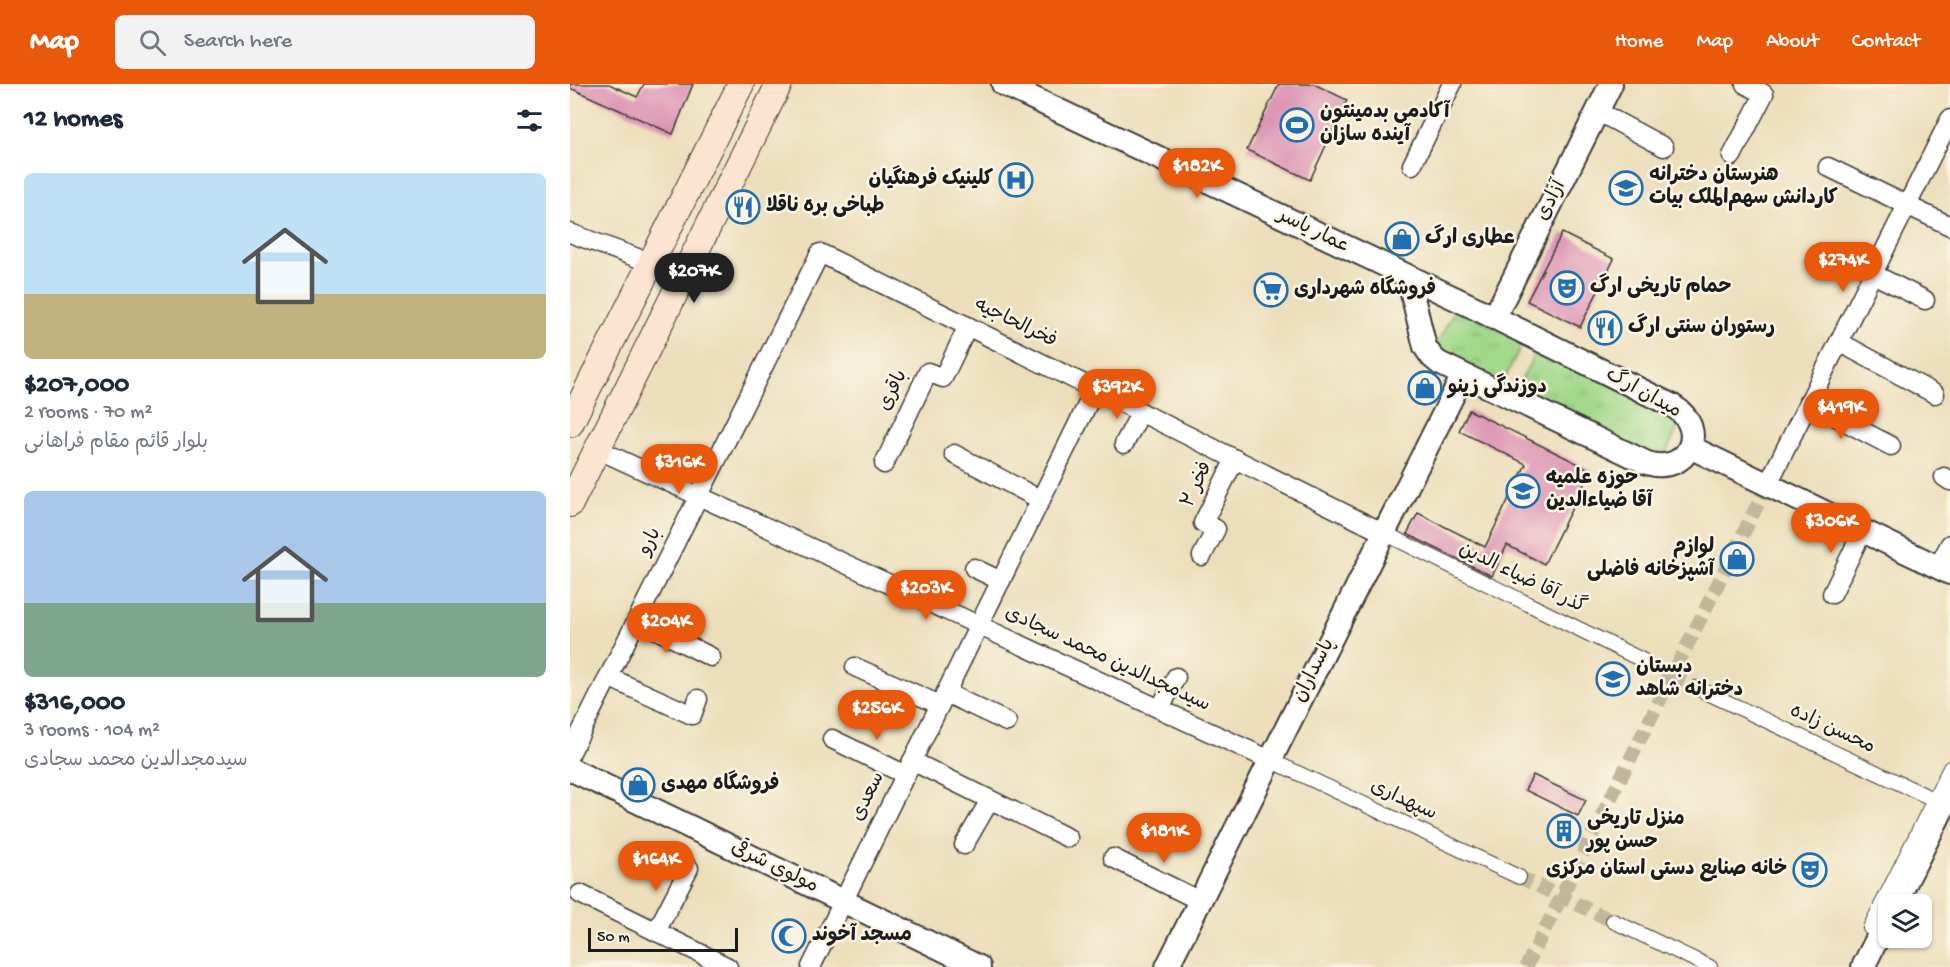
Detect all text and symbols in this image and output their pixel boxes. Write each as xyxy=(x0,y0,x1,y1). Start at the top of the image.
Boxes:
search box xyxy=(115,15,535,69)
text: Map xyxy=(30,26,79,59)
icon: search xyxy=(136,26,169,59)
text: Search here xyxy=(184,29,292,55)
text: Home xyxy=(1615,30,1663,55)
text: Map xyxy=(1696,30,1733,55)
text: About xyxy=(1766,30,1819,55)
text: Contact xyxy=(1852,30,1920,55)
place label: آکادمی بدمینتون آینده سازان xyxy=(1320,99,1451,148)
icon: filters xyxy=(513,104,546,137)
text: 12 homes xyxy=(24,105,122,136)
sports icon: آکادمی بدمینتون آینده سازان xyxy=(1279,107,1315,143)
pin: $182K xyxy=(1155,148,1239,199)
text: $182K xyxy=(1173,156,1221,179)
hospital icon: کلینیک فرهنگیان xyxy=(998,162,1034,198)
place label: هنرستان دخترانه کاردانش سهم‌الملک بیات xyxy=(1649,164,1838,211)
place label: کلینیک فرهنگیان xyxy=(869,165,993,192)
school or university icon: هنرستان دخترانه کاردانش سهم‌الملک بیات xyxy=(1608,170,1644,206)
street label: آزادی xyxy=(1529,175,1572,225)
restaurant icon: طباخی بره ناقلا xyxy=(725,189,761,225)
place label: طباخی بره ناقلا xyxy=(766,194,885,219)
street label: عمار یاسر xyxy=(1271,203,1354,259)
icon: home xyxy=(231,212,339,320)
shop icon: عطاری ارگ xyxy=(1384,221,1420,257)
place label: عطاری ارگ xyxy=(1425,224,1515,251)
pin: $274K xyxy=(1801,242,1885,293)
text: $274K xyxy=(1818,250,1868,273)
pin: $207K xyxy=(652,253,736,304)
text: $207K xyxy=(668,261,720,284)
theatre icon: حمام تاریخی ارگ xyxy=(1549,270,1585,306)
supermarket icon: فروشگاه شهرداری xyxy=(1253,272,1289,308)
place label: حمام تاریخی ارگ xyxy=(1590,273,1731,300)
place label: فروشگاه شهرداری xyxy=(1294,275,1436,302)
street label: فخرالحاجیه xyxy=(970,293,1060,354)
restaurant icon: رستوران سنتی ارگ xyxy=(1587,310,1623,346)
place label: رستوران سنتی ارگ xyxy=(1628,313,1775,340)
street label: میدان ارگ xyxy=(1601,361,1686,424)
street label: باقری xyxy=(873,366,914,415)
pin: $392K xyxy=(1075,369,1159,420)
shop icon: دوزندگی زینو xyxy=(1407,370,1443,406)
text: $207,000 xyxy=(24,371,129,402)
place label: دوزندگی زینو xyxy=(1446,373,1547,400)
text: $392K xyxy=(1092,377,1142,400)
pin: $419K xyxy=(1799,389,1883,440)
text: $419K xyxy=(1817,397,1865,420)
text: 2 rooms · 70 m² xyxy=(24,402,152,425)
text: بلوار قائم مقام فراهانی xyxy=(24,432,208,455)
pin: $316K xyxy=(637,444,721,495)
text: $316K xyxy=(655,452,703,475)
street label: فخر ۲ xyxy=(1177,458,1219,512)
place label: حوزه علمیه آقا ضیاءالدین xyxy=(1546,467,1654,514)
school or university icon: حوزه علمیه آقا ضیاءالدین xyxy=(1505,473,1541,509)
pin: $306K xyxy=(1789,503,1873,554)
text: $306K xyxy=(1805,511,1857,534)
street label: بارو xyxy=(633,524,668,562)
icon: home xyxy=(231,530,339,638)
street label: گذر آقا ضیاء الدین xyxy=(1455,536,1591,620)
place label: لوازم آشپزخانه فاضلی xyxy=(1587,536,1716,583)
shop icon: لوازم آشپزخانه فاضلی xyxy=(1719,541,1755,577)
pin: $203K xyxy=(884,570,968,621)
text: $203K xyxy=(900,578,952,601)
street label: سیدمجدالدین محمد سجادی xyxy=(1001,601,1214,718)
pin: $204K xyxy=(624,603,708,654)
text: $204K xyxy=(641,611,691,634)
street label: پاسداران xyxy=(1288,635,1341,707)
place label: دبستان دخترانه شاهد xyxy=(1636,656,1743,703)
school or university icon: دبستان دخترانه شاهد xyxy=(1595,661,1631,697)
text: $316,000 xyxy=(24,689,125,720)
pin: $256K xyxy=(835,690,919,741)
text: $256K xyxy=(852,698,902,721)
street label: محسن زاده xyxy=(1786,699,1879,760)
text: 3 rooms · 104 m² xyxy=(24,720,160,743)
text: سیدمجدالدین محمد سجادی xyxy=(24,750,248,773)
shop icon: فروشگاه مهدی xyxy=(620,767,656,803)
street label: سعدی xyxy=(847,769,891,825)
place label: فروشگاه مهدی xyxy=(661,770,779,797)
street label: سپهداری xyxy=(1366,775,1440,826)
place label: منزل تاریخی حسن پور xyxy=(1585,808,1685,855)
pin: $181K xyxy=(1122,813,1206,864)
building icon: منزل تاریخی حسن پور xyxy=(1546,813,1582,849)
text: $181K xyxy=(1140,821,1188,844)
street label: مولوی شرقی xyxy=(726,832,824,899)
pin: $164K xyxy=(614,841,698,892)
text: $164K xyxy=(632,849,680,872)
theatre icon: خانه صنایع دستی استان مرکزی xyxy=(1792,852,1828,888)
place label: خانه صنایع دستی استان مرکزی xyxy=(1546,858,1787,882)
map controls xyxy=(1878,894,1932,948)
button: layers xyxy=(1878,894,1932,948)
mosque icon: مسجد آخوند xyxy=(771,918,807,954)
place label: مسجد آخوند xyxy=(812,922,912,948)
scale bar xyxy=(588,925,738,952)
text: 50 m xyxy=(597,929,630,948)

